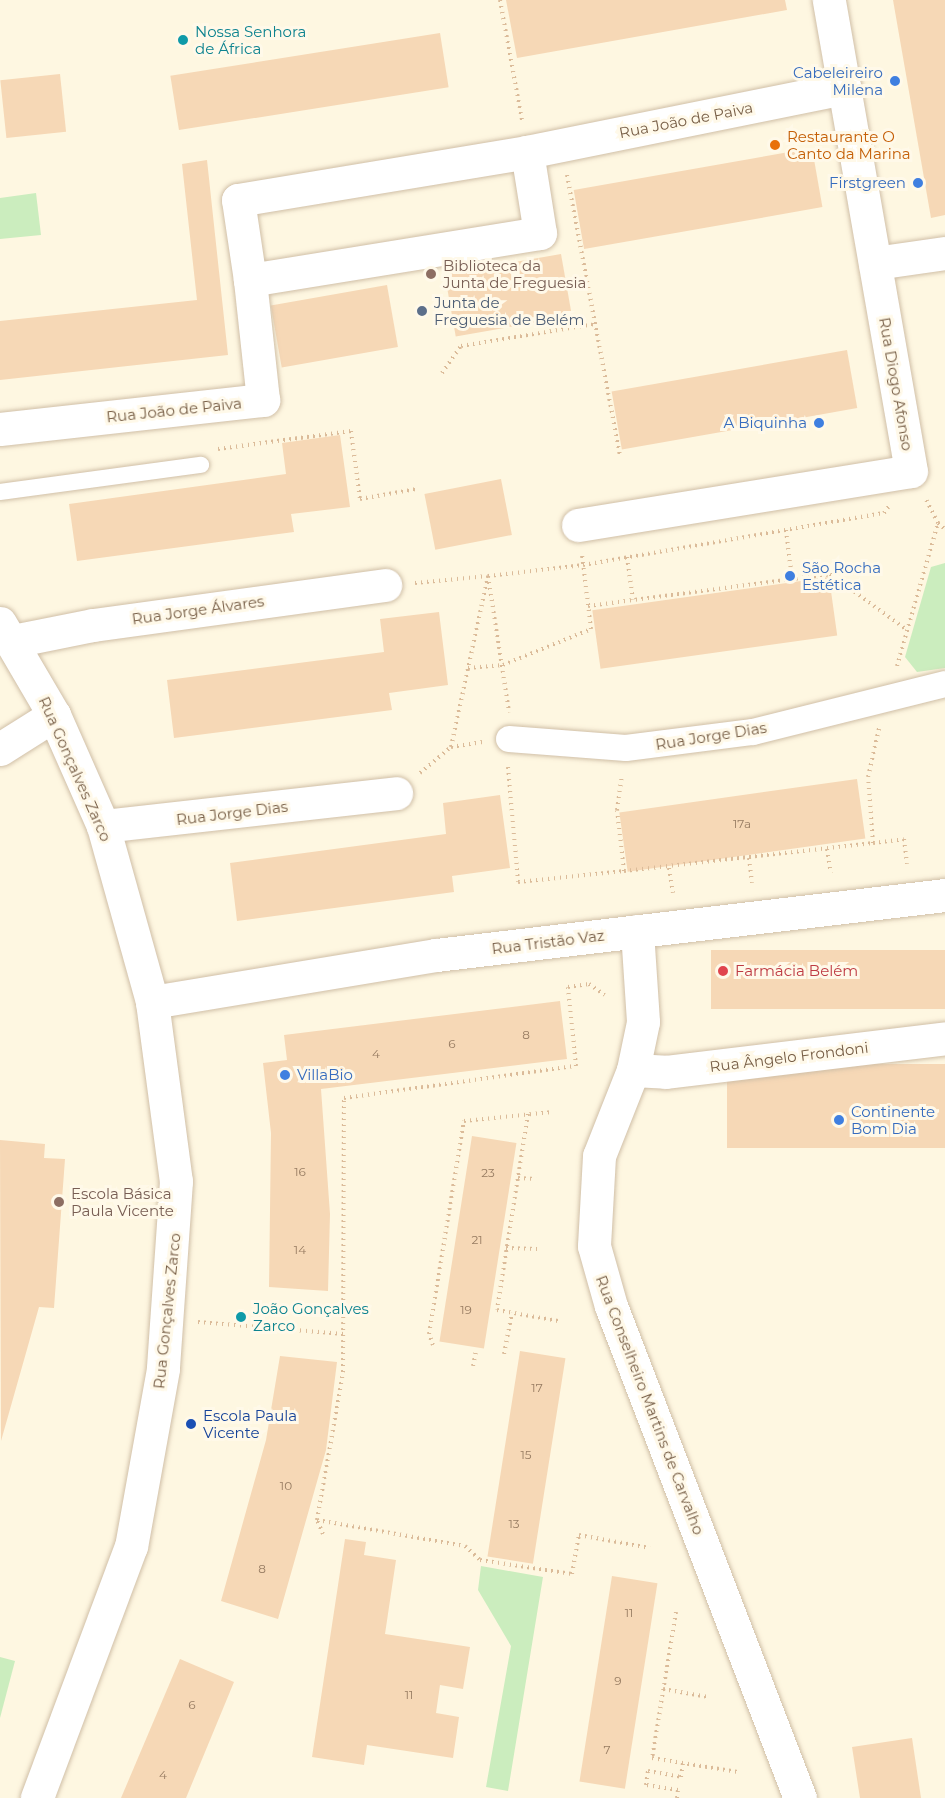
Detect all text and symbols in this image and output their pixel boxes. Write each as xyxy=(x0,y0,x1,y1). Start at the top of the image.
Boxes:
place label: Nossa Senhora de África xyxy=(195,22,306,57)
marker: Nossa Senhora de África xyxy=(176,33,190,47)
place label: Cabeleireiro Milena xyxy=(793,63,883,98)
marker: Cabeleireiro Milena xyxy=(888,74,902,88)
street label: Rua João de Paiva xyxy=(618,98,754,142)
place label: Restaurante O Canto da Marina xyxy=(787,127,911,162)
marker: Restaurante O Canto da Marina xyxy=(768,138,782,152)
place label: Firstgreen xyxy=(829,174,906,192)
marker: Firstgreen xyxy=(911,176,925,190)
place label: Biblioteca da Junta de Freguesia xyxy=(443,256,586,291)
marker: Biblioteca da Junta de Freguesia xyxy=(424,267,438,281)
place label: Junta de Freguesia de Belém xyxy=(434,293,584,328)
marker: Junta de Freguesia de Belém xyxy=(415,304,429,318)
street label: Rua Diogo Afonso xyxy=(875,316,917,452)
street label: Rua João de Paiva xyxy=(105,394,243,426)
place label: A Biquinha xyxy=(724,414,807,432)
marker: A Biquinha xyxy=(812,416,826,430)
place label: São Rocha Estética xyxy=(802,558,881,593)
marker: São Rocha Estética xyxy=(783,569,797,583)
street label: Rua Jorge Álvares xyxy=(131,592,265,628)
street label: Rua Gonçalves Zarco xyxy=(35,694,115,844)
street label: Rua Jorge Dias xyxy=(654,718,768,754)
street label: Rua Jorge Dias xyxy=(175,797,289,829)
house number: 17a xyxy=(733,817,751,831)
street label: Rua Tristão Vaz xyxy=(491,926,605,958)
place label: Farmácia Belém xyxy=(735,962,858,980)
marker: Farmácia Belém xyxy=(716,964,730,978)
house number: 8 xyxy=(522,1028,530,1042)
house number: 6 xyxy=(448,1037,456,1051)
street label: Rua Ângelo Frondoni xyxy=(709,1038,869,1076)
house number: 4 xyxy=(372,1047,380,1061)
place label: VillaBio xyxy=(297,1066,353,1084)
marker: VillaBio xyxy=(278,1068,292,1082)
place label: Continente Bom Dia xyxy=(851,1102,935,1137)
marker: Continente Bom Dia xyxy=(832,1113,846,1127)
house number: 16 xyxy=(294,1165,306,1179)
house number: 23 xyxy=(481,1166,495,1180)
place label: Escola Básica Paula Vicente xyxy=(71,1184,174,1219)
marker: Escola Básica Paula Vicente xyxy=(52,1195,66,1209)
street label: Rua Gonçalves Zarco xyxy=(150,1232,184,1390)
house number: 21 xyxy=(471,1233,483,1247)
house number: 14 xyxy=(294,1243,306,1257)
street label: Rua Conselheiro Martins de Carvalho xyxy=(592,1273,708,1537)
place label: João Gonçalves Zarco xyxy=(253,1299,369,1334)
house number: 19 xyxy=(460,1303,472,1317)
marker: João Gonçalves Zarco xyxy=(234,1310,248,1324)
house number: 17 xyxy=(531,1381,543,1395)
place label: Escola Paula Vicente xyxy=(203,1406,297,1441)
marker: Escola Paula Vicente xyxy=(184,1417,198,1431)
house number: 15 xyxy=(520,1448,532,1462)
house number: 10 xyxy=(280,1479,292,1493)
house number: 13 xyxy=(508,1517,520,1531)
house number: 8 xyxy=(258,1562,266,1576)
house number: 11 xyxy=(625,1606,633,1620)
house number: 9 xyxy=(614,1674,622,1688)
house number: 11 xyxy=(405,1688,413,1702)
house number: 6 xyxy=(188,1698,196,1712)
house number: 7 xyxy=(603,1743,611,1757)
house number: 4 xyxy=(159,1768,167,1782)

